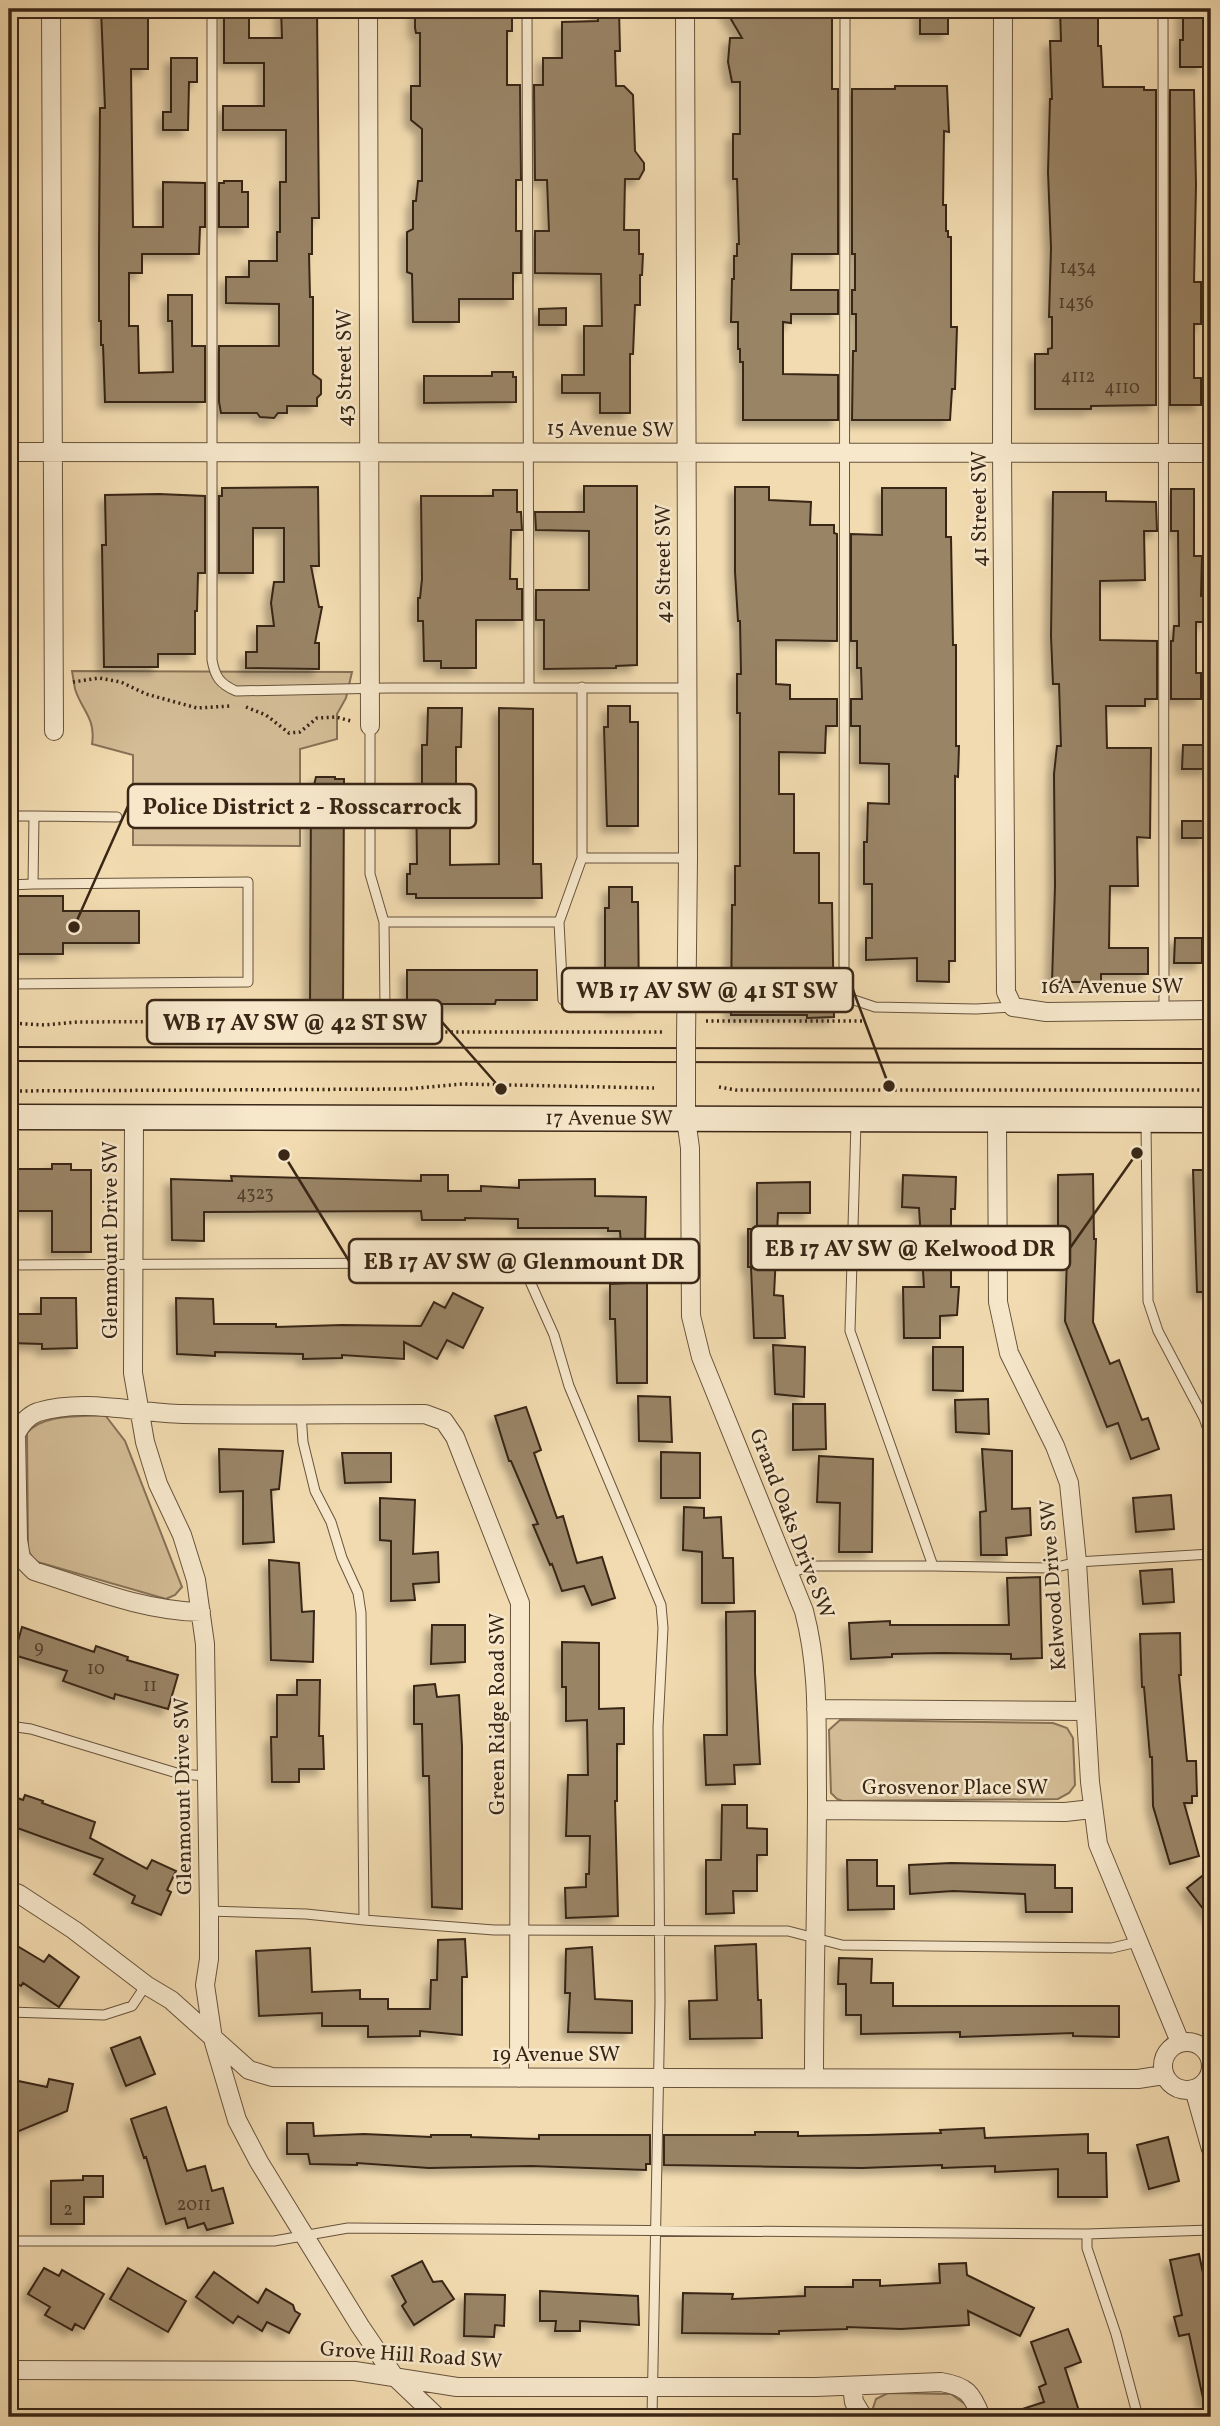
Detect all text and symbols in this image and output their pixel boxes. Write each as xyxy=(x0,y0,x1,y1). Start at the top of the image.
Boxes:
house number: 1434 xyxy=(1060,256,1097,281)
house number: 1436 xyxy=(1058,291,1094,316)
street label: 43 Street SW xyxy=(331,309,360,427)
house number: 4112 xyxy=(1061,365,1095,390)
house number: 4110 xyxy=(1104,376,1140,401)
street label: 15 Avenue SW xyxy=(546,414,674,446)
street label: 41 Street SW xyxy=(966,451,995,567)
street label: 42 Street SW xyxy=(650,504,679,624)
callout: Police District 2 - Rosscarrock xyxy=(128,784,476,828)
text: Police District 2 - Rosscarrock xyxy=(142,792,462,824)
callout: WB 17 AV SW @ 41 ST SW xyxy=(562,968,853,1012)
street label: 16A Avenue SW xyxy=(1041,973,1183,1002)
text: WB 17 AV SW @ 41 ST SW xyxy=(576,976,838,1008)
callout: WB 17 AV SW @ 42 ST SW xyxy=(147,1000,442,1044)
text: WB 17 AV SW @ 42 ST SW xyxy=(163,1008,428,1040)
street label: 17 Avenue SW xyxy=(545,1104,673,1133)
street label: Glenmount Drive SW xyxy=(97,1141,126,1339)
house number: 4323 xyxy=(236,1182,274,1207)
callout: EB 17 AV SW @ Kelwood DR xyxy=(751,1226,1070,1270)
text: EB 17 AV SW @ Kelwood DR xyxy=(765,1234,1055,1266)
callout: EB 17 AV SW @ Glenmount DR xyxy=(349,1239,699,1283)
text: EB 17 AV SW @ Glenmount DR xyxy=(364,1247,684,1279)
street label: Grand Oaks Drive SW xyxy=(741,1425,841,1623)
street label: Kelwood Drive SW xyxy=(1034,1498,1074,1672)
street label: Green Ridge Road SW xyxy=(484,1613,513,1815)
house number: 9 xyxy=(34,1636,44,1661)
house number: 10 xyxy=(87,1657,105,1682)
house number: 11 xyxy=(143,1674,157,1699)
street label: Glenmount Drive SW xyxy=(168,1697,200,1895)
street label: Grosvenor Place SW xyxy=(862,1774,1048,1803)
street label: 19 Avenue SW xyxy=(492,2041,620,2070)
house number: 2011 xyxy=(177,2193,211,2218)
house number: 2 xyxy=(63,2198,73,2223)
street label: Grove Hill Road SW xyxy=(319,2335,503,2377)

